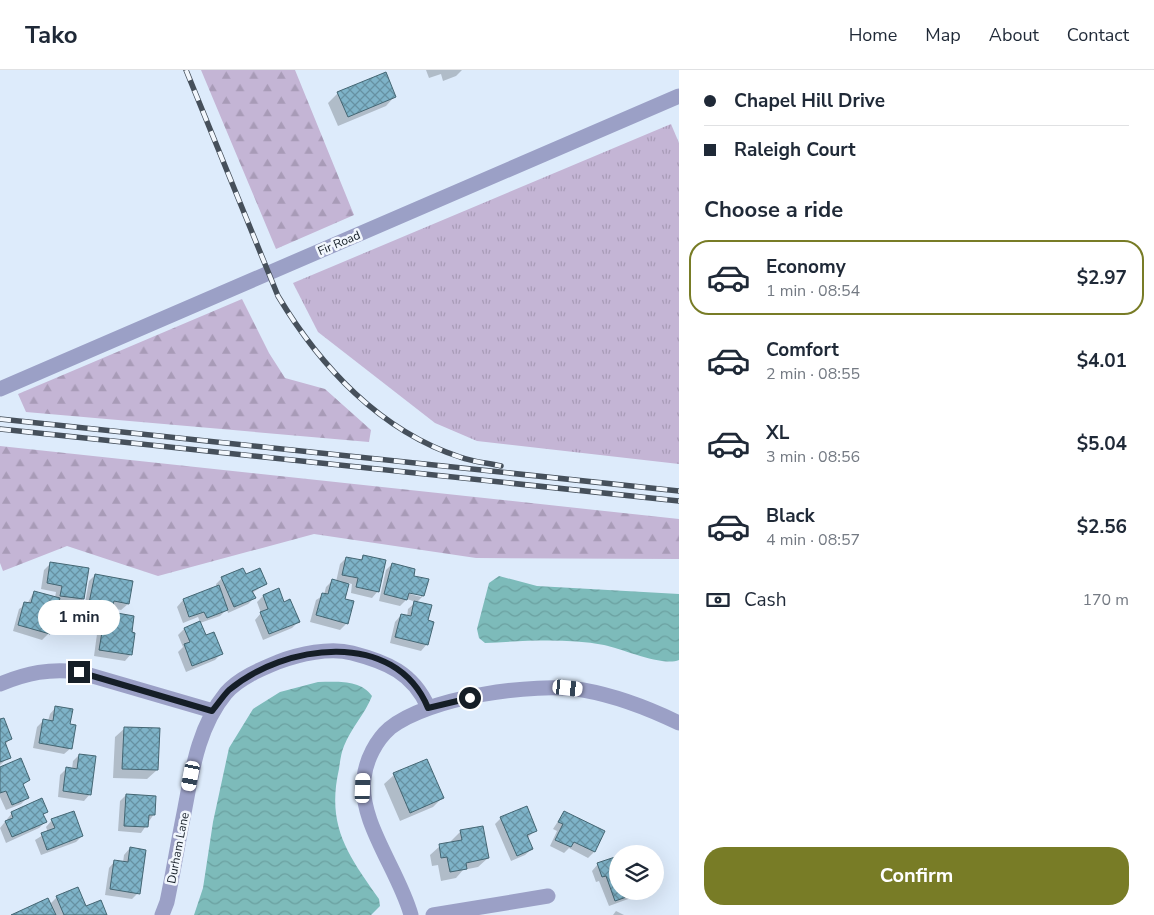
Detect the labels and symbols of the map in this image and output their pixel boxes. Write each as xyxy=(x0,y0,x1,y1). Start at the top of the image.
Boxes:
street label: Fir Road xyxy=(315,227,363,259)
callout: 1 min xyxy=(38,600,120,634)
route end xyxy=(68,661,90,683)
car xyxy=(552,679,583,697)
route start xyxy=(459,687,481,709)
car xyxy=(180,760,201,792)
car xyxy=(354,773,371,803)
street label: Durham Lane xyxy=(163,811,193,885)

